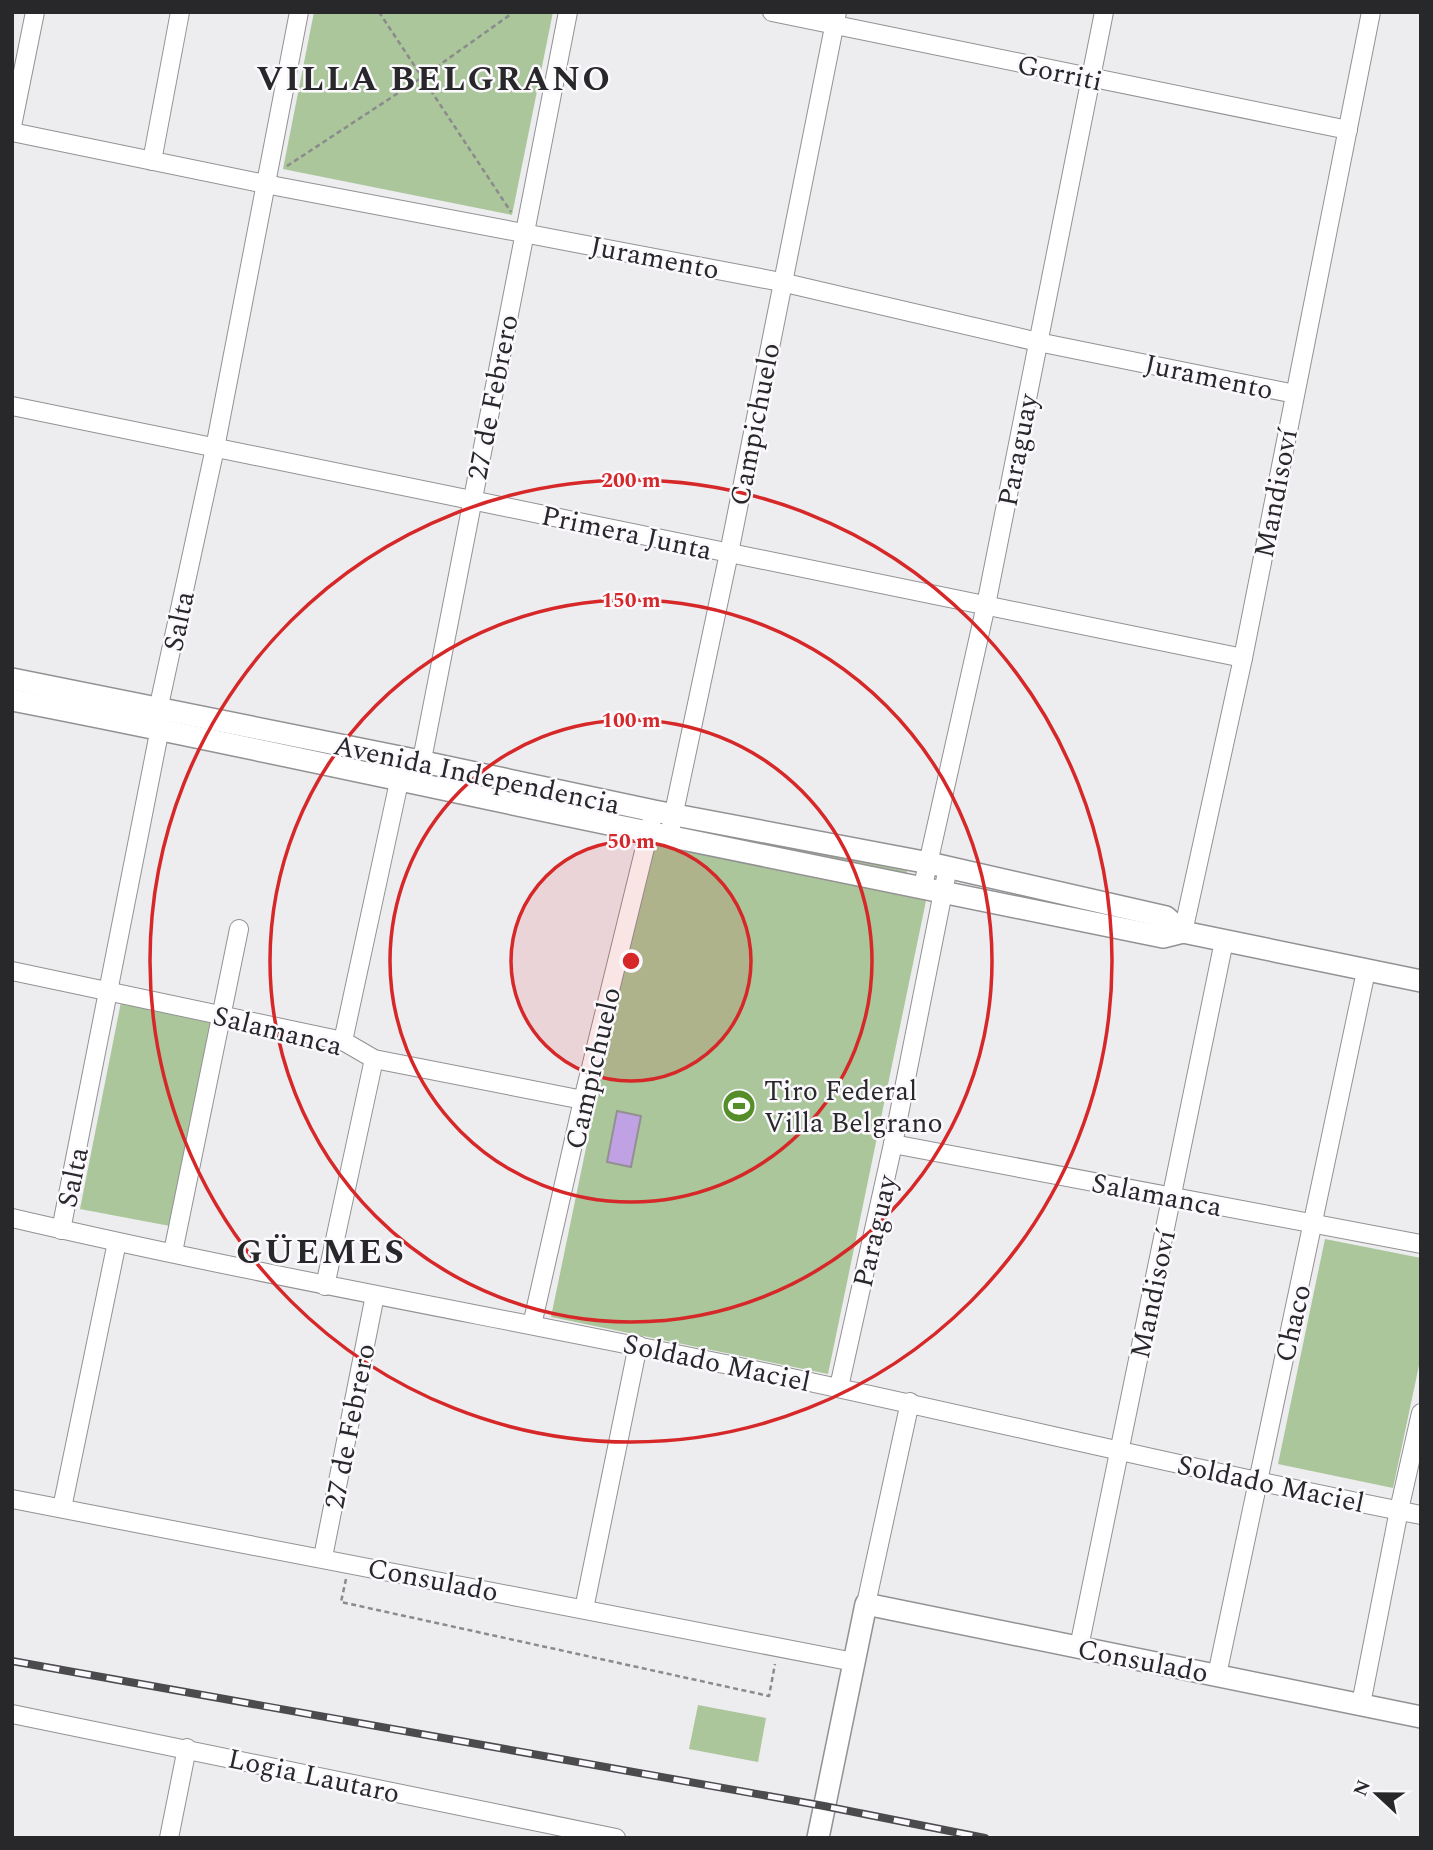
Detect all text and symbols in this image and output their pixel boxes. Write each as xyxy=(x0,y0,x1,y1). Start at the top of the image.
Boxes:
street label: Gorriti xyxy=(1013,43,1106,103)
district label: VILLA BELGRANO xyxy=(256,53,612,106)
street label: Juramento xyxy=(587,225,723,292)
street label: 27 de Febrero xyxy=(456,311,531,484)
street label: Campichuelo xyxy=(719,339,792,509)
street label: Juramento xyxy=(1140,343,1277,412)
street label: Paraguay xyxy=(986,389,1051,510)
street label: Mandisoví xyxy=(1243,424,1310,562)
text: 200 m xyxy=(601,465,661,497)
street label: Primera Junta xyxy=(537,494,716,573)
text: 150 m xyxy=(601,585,661,617)
street label: Salta xyxy=(152,587,207,656)
text: 100 m xyxy=(601,705,661,737)
street label: Avenida Independencia xyxy=(330,724,624,827)
text: 50 m xyxy=(607,826,655,858)
centre of rings xyxy=(619,949,643,973)
street label: Campichuelo xyxy=(554,983,633,1154)
street label: Salamanca xyxy=(208,995,347,1068)
place label: Tiro Federal Villa Belgrano xyxy=(764,1070,943,1145)
sports icon: Tiro Federal Villa Belgrano xyxy=(720,1087,758,1125)
street label: Salta xyxy=(46,1143,101,1212)
street label: Salamanca xyxy=(1088,1162,1226,1229)
street label: Paraguay xyxy=(842,1169,910,1292)
street label: Mandisoví xyxy=(1119,1225,1188,1363)
district label: GÜEMES xyxy=(236,1226,406,1279)
street label: Chaco xyxy=(1264,1280,1323,1367)
street label: Soldado Maciel xyxy=(619,1323,814,1404)
street label: 27 de Febrero xyxy=(313,1340,388,1513)
street label: Soldado Maciel xyxy=(1173,1444,1368,1525)
street label: Consulado xyxy=(364,1547,502,1614)
street label: Consulado xyxy=(1074,1628,1212,1695)
street label: Logia Lautaro xyxy=(224,1737,404,1816)
north arrow xyxy=(1342,1759,1412,1829)
text: N xyxy=(1346,1776,1379,1801)

